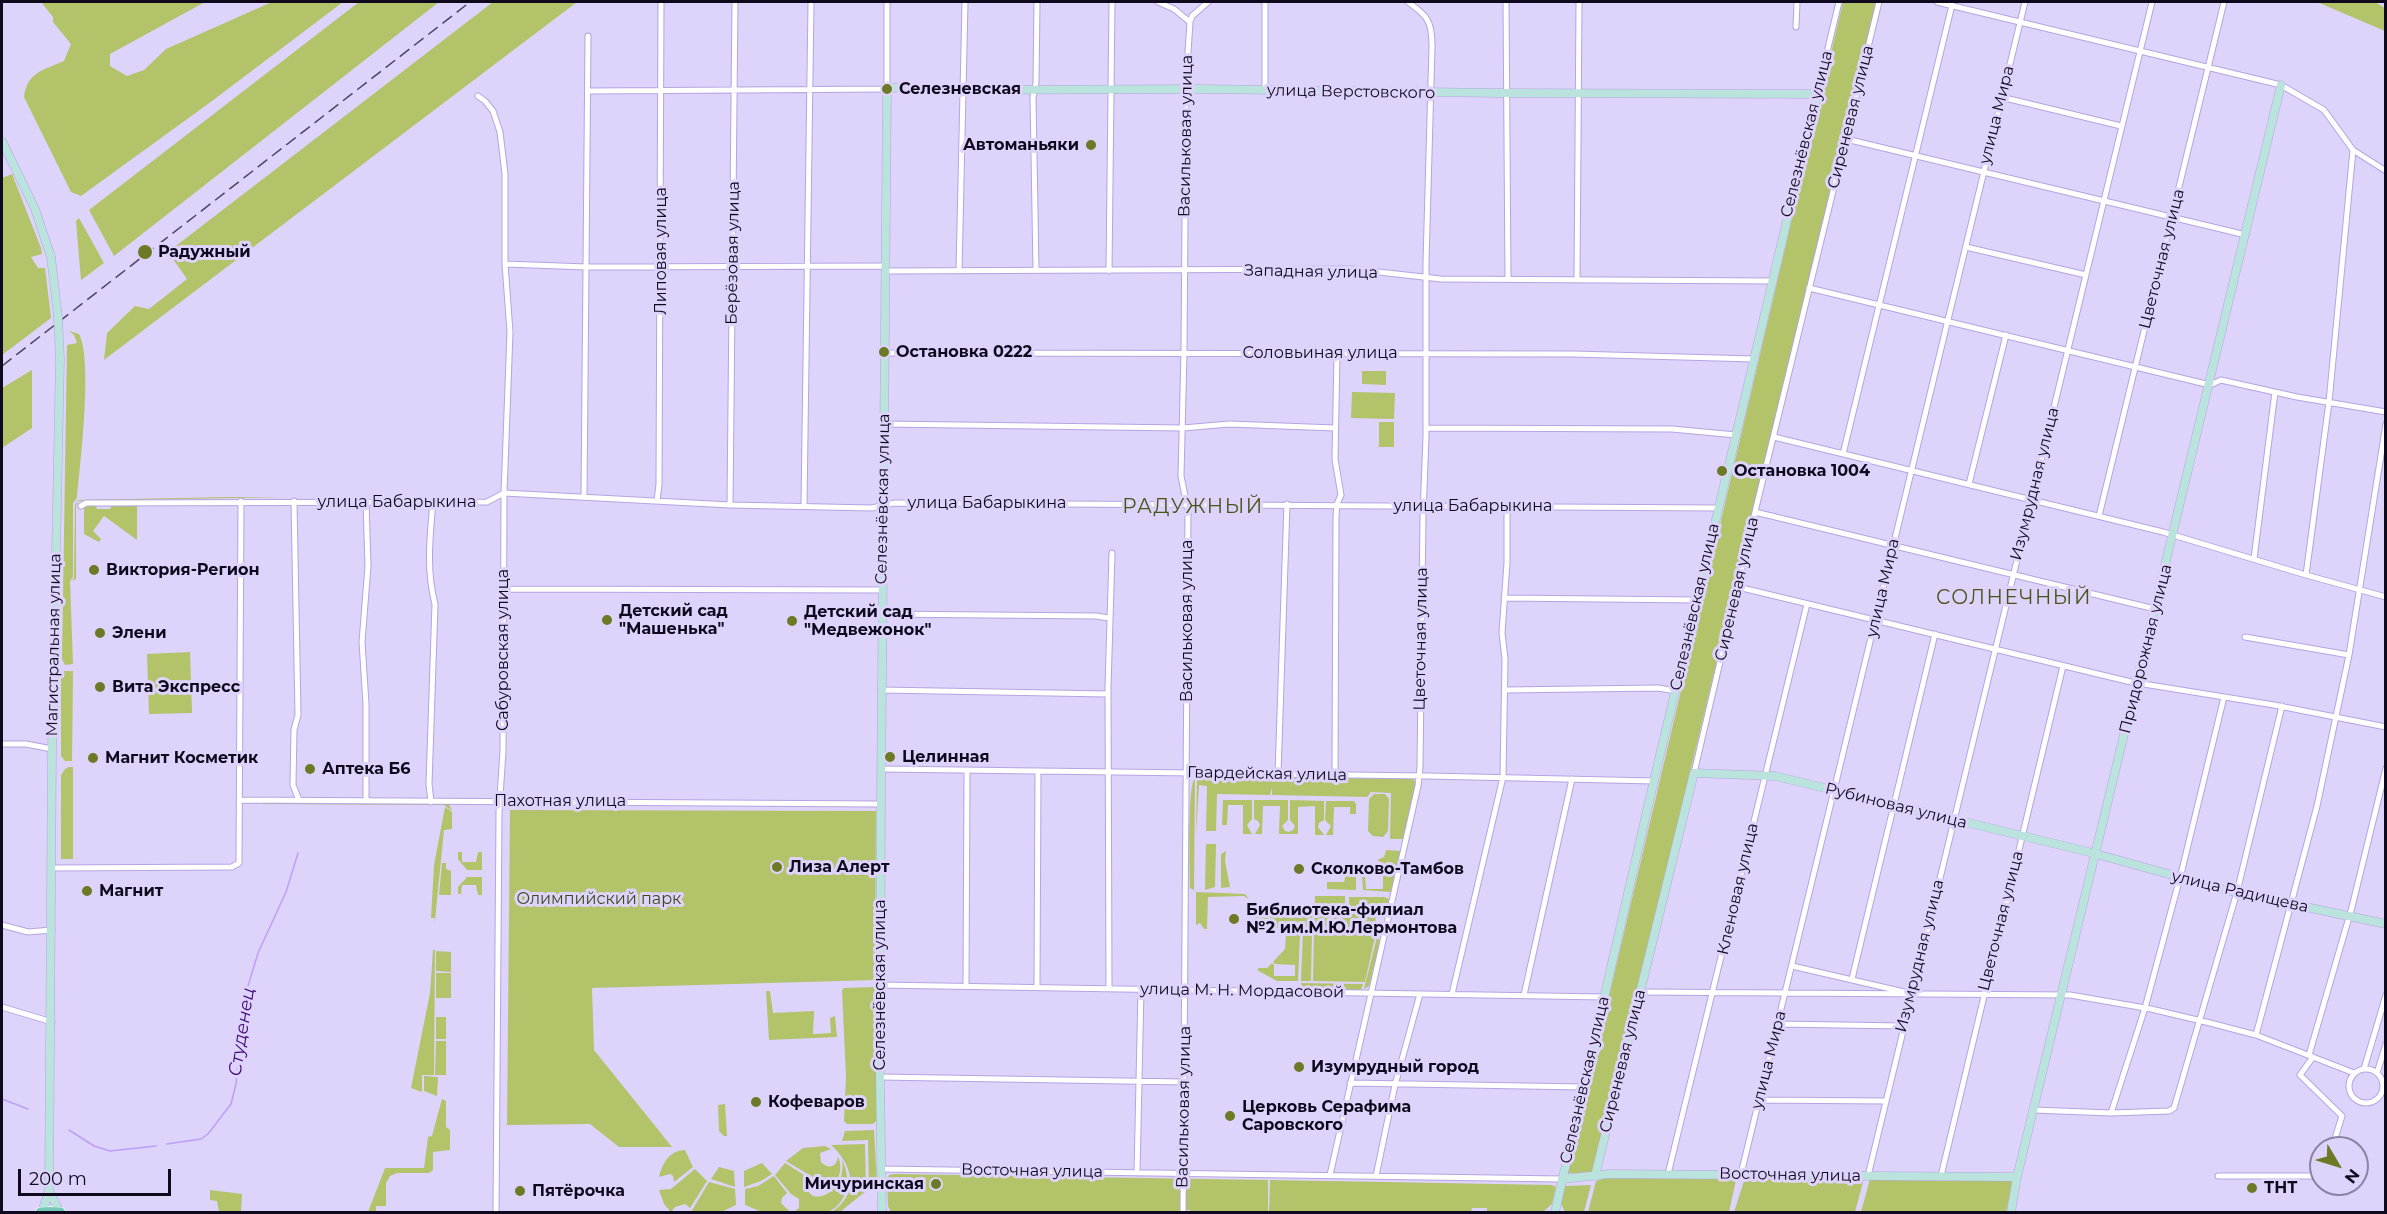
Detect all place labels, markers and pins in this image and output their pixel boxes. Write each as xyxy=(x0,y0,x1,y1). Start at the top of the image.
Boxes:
place label: Селезневская xyxy=(899,79,1021,99)
marker: Селезневская xyxy=(880,82,894,96)
place label: Автоманьяки xyxy=(963,135,1079,155)
marker: Автоманьяки xyxy=(1084,138,1098,152)
place label: Радужный xyxy=(158,242,251,262)
marker: Радужный xyxy=(136,243,154,261)
place label: Остановка 0222 xyxy=(896,342,1032,362)
marker: Остановка 0222 xyxy=(877,345,891,359)
place label: Остановка 1004 xyxy=(1734,461,1870,481)
marker: Остановка 1004 xyxy=(1715,464,1729,478)
place label: Виктория-Регион xyxy=(106,560,260,580)
marker: Виктория-Регион xyxy=(87,563,101,577)
place label: Детский сад "Машенька" xyxy=(619,601,728,639)
place label: Детский сад "Медвежонок" xyxy=(804,602,931,640)
marker: Детский сад "Машенька" xyxy=(600,613,614,627)
marker: Детский сад "Медвежонок" xyxy=(785,614,799,628)
place label: Элени xyxy=(112,623,167,643)
marker: Элени xyxy=(93,626,107,640)
place label: Вита Экспресс xyxy=(112,677,240,697)
marker: Вита Экспресс xyxy=(93,680,107,694)
place label: Целинная xyxy=(902,747,989,767)
place label: Магнит Косметик xyxy=(105,748,258,768)
marker: Целинная xyxy=(883,750,897,764)
marker: Магнит Косметик xyxy=(86,751,100,765)
place label: Аптека Б6 xyxy=(322,759,411,779)
marker: Аптека Б6 xyxy=(303,762,317,776)
place label: Лиза Алерт xyxy=(789,857,889,877)
place label: Сколково-Тамбов xyxy=(1311,859,1464,879)
marker: Лиза Алерт xyxy=(770,860,784,874)
marker: Сколково-Тамбов xyxy=(1292,862,1306,876)
place label: Магнит xyxy=(99,881,163,901)
marker: Магнит xyxy=(80,884,94,898)
place label: Библиотека-филиал №2 им.М.Ю.Лермонтова xyxy=(1246,900,1457,938)
marker: Библиотека-филиал №2 им.М.Ю.Лермонтова xyxy=(1227,912,1241,926)
place label: Изумрудный город xyxy=(1311,1057,1479,1077)
marker: Изумрудный город xyxy=(1292,1060,1306,1074)
place label: Кофеваров xyxy=(768,1092,865,1112)
marker: Кофеваров xyxy=(749,1095,763,1109)
place label: Церковь Серафима Саровского xyxy=(1242,1097,1411,1135)
marker: Церковь Серафима Саровского xyxy=(1223,1109,1237,1123)
place label: Мичуринская xyxy=(804,1174,924,1194)
marker: Мичуринская xyxy=(929,1177,943,1191)
place label: ТНТ xyxy=(2264,1178,2297,1198)
place label: Пятёрочка xyxy=(532,1181,625,1201)
marker: ТНТ xyxy=(2245,1181,2259,1195)
marker: Пятёрочка xyxy=(513,1184,527,1198)

